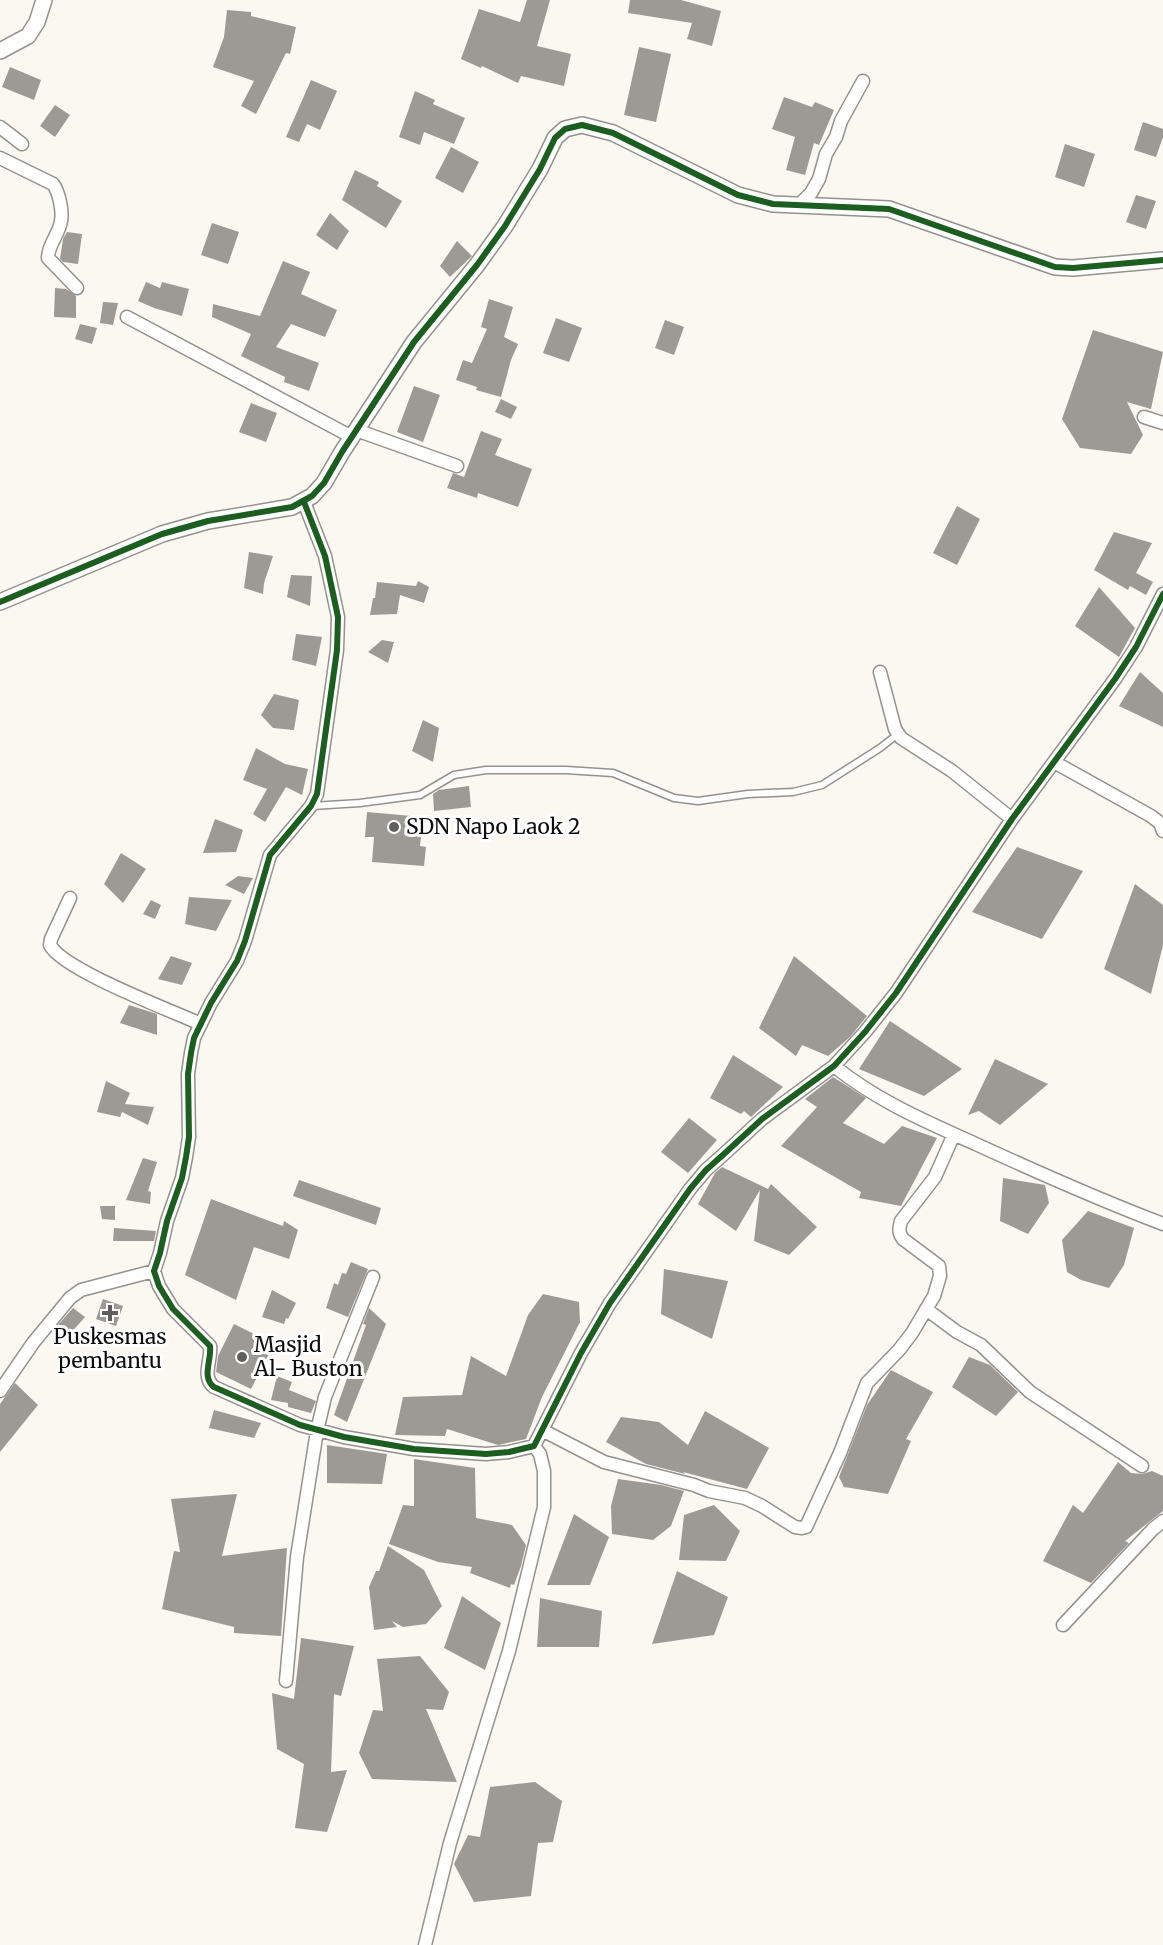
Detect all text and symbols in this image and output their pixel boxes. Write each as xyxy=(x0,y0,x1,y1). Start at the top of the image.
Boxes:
place label: SDN Napo Laok 2 xyxy=(406,813,580,840)
marker: SDN Napo Laok 2 xyxy=(387,820,401,834)
marker: Puskesmas pembantu xyxy=(101,1304,119,1322)
place label: Puskesmas pembantu xyxy=(53,1323,167,1374)
place label: Masjid Al- Buston xyxy=(253,1331,363,1382)
marker: Masjid Al- Buston xyxy=(235,1350,249,1364)

